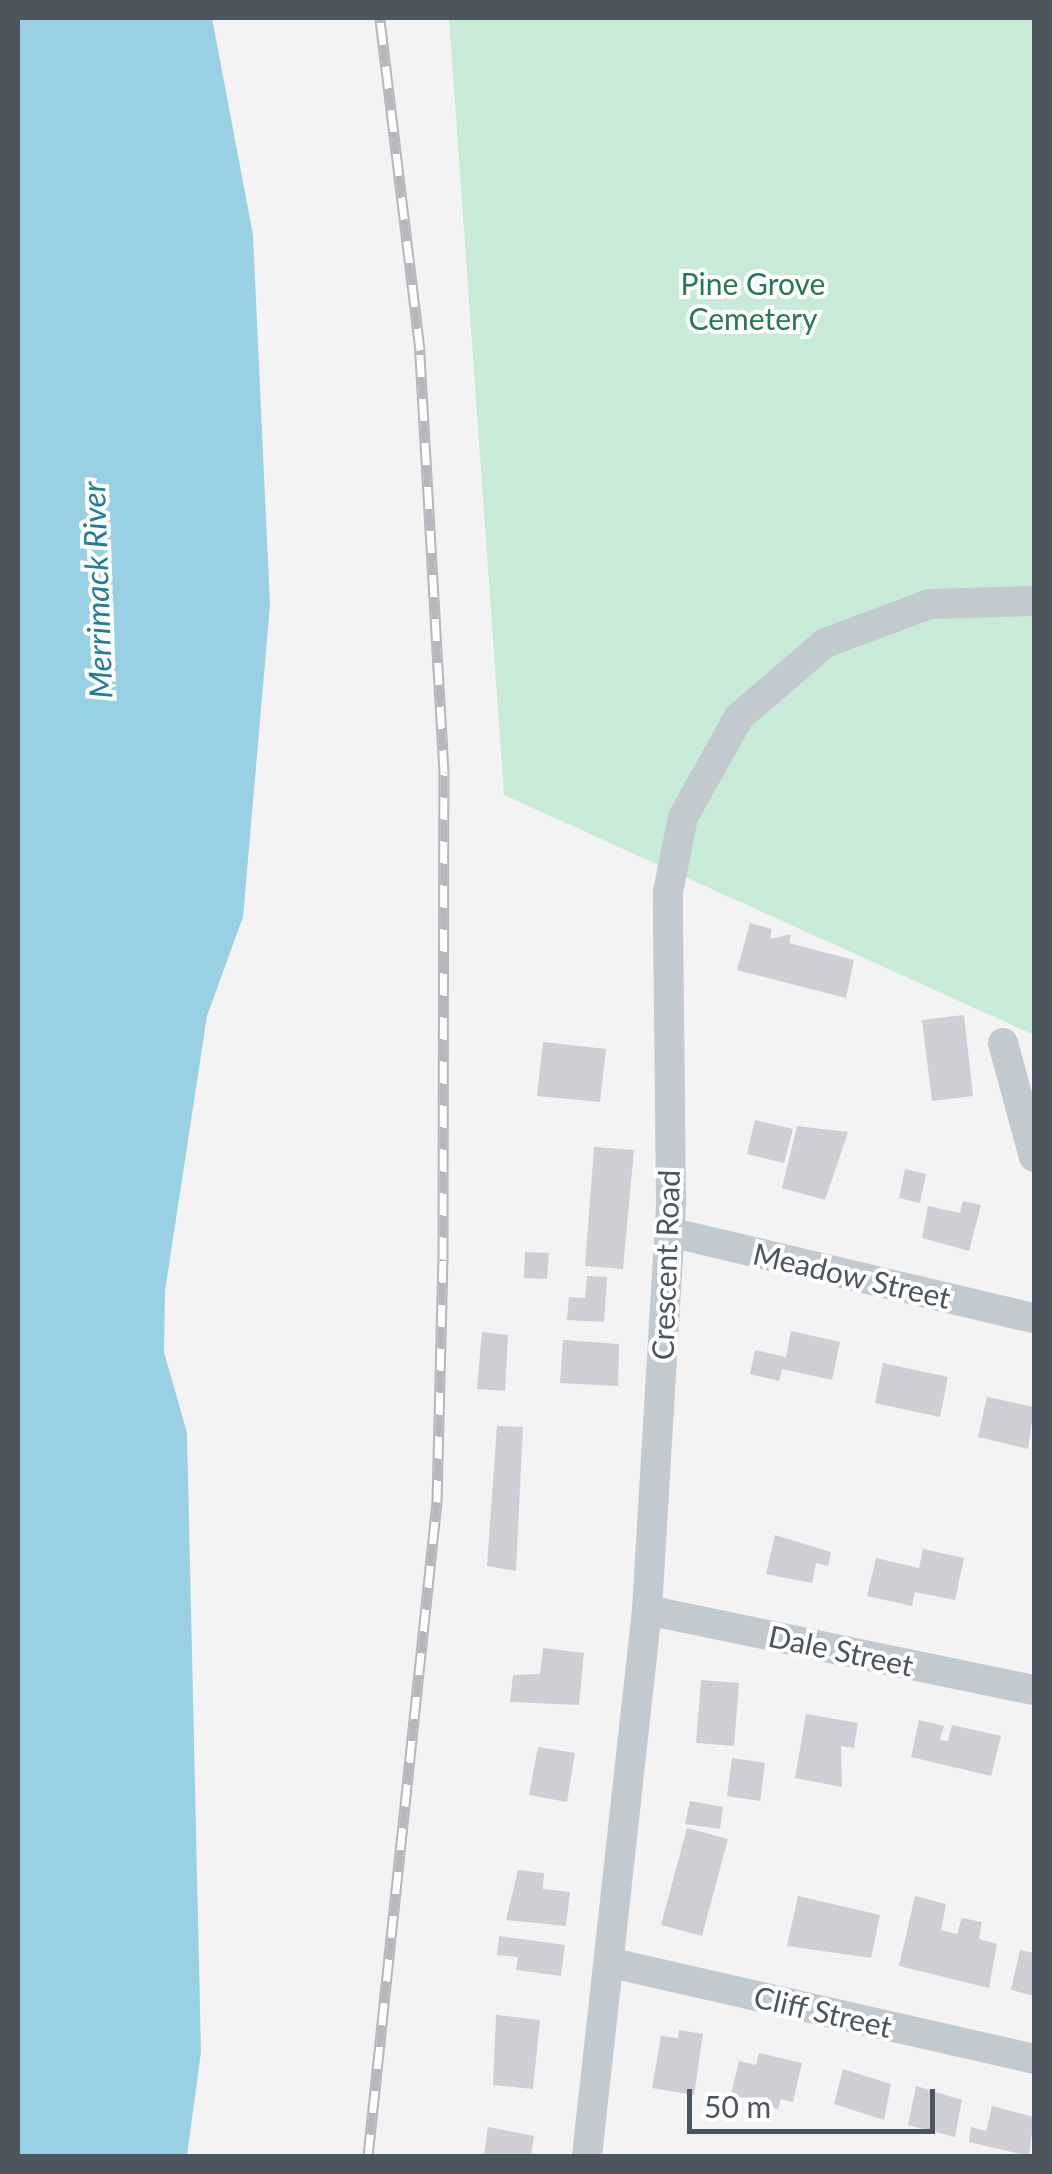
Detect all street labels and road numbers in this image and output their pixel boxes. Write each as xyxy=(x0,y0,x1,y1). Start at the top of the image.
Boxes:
street label: Crescent Road xyxy=(644,1169,686,1361)
street label: Meadow Street xyxy=(750,1235,954,1315)
street label: Dale Street xyxy=(765,1617,917,1683)
street label: Cliff Street xyxy=(750,1978,896,2044)

